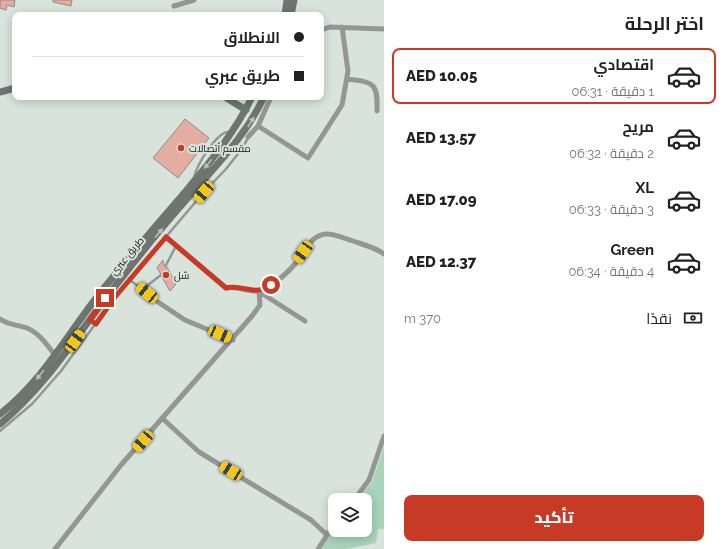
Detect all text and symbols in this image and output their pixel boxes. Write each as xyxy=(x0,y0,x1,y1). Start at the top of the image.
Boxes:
text: اختر الرحلة xyxy=(625,13,704,34)
text: الانطلاق xyxy=(224,29,280,47)
text: اقتصادي xyxy=(594,56,654,74)
icon: car xyxy=(666,58,702,94)
text: طريق عبري xyxy=(205,67,280,85)
text: AED 10.05 xyxy=(406,67,477,85)
text: 1 دقيقة · 06:31 xyxy=(571,84,654,99)
one-way arrow xyxy=(247,116,254,128)
text: مريح xyxy=(622,118,654,136)
icon: car xyxy=(666,120,702,156)
text: AED 13.57 xyxy=(406,129,476,147)
place label: مقسم أتصالات xyxy=(189,142,251,156)
marker: مقسم أتصالات xyxy=(176,143,186,153)
text: 2 دقيقة · 06:32 xyxy=(569,146,654,161)
one-way arrow xyxy=(204,159,212,170)
car xyxy=(192,179,216,205)
text: XL xyxy=(636,179,654,197)
icon: car xyxy=(666,182,702,218)
text: AED 17.09 xyxy=(406,191,477,209)
text: 3 دقيقة · 06:33 xyxy=(569,202,654,217)
one-way arrow xyxy=(154,227,163,238)
street label: طريق عبري xyxy=(108,235,148,279)
car xyxy=(291,239,315,265)
text: Green xyxy=(610,241,654,259)
icon: car xyxy=(666,244,702,280)
text: AED 12.37 xyxy=(406,253,477,271)
text: 4 دقيقة · 06:34 xyxy=(568,264,654,279)
marker: شل xyxy=(161,270,171,280)
place label: شل xyxy=(174,270,189,282)
route start xyxy=(262,276,280,294)
car xyxy=(134,281,160,305)
route end xyxy=(96,289,114,307)
icon: cash xyxy=(682,307,704,329)
text: نقدًا xyxy=(646,310,672,328)
text: 370 m xyxy=(404,311,441,326)
car xyxy=(207,324,233,344)
car xyxy=(63,328,87,354)
one-way arrow xyxy=(35,370,44,381)
car xyxy=(131,428,155,454)
car xyxy=(218,460,244,482)
map controls xyxy=(328,493,372,537)
button: layers xyxy=(328,493,372,537)
button: تأكيد xyxy=(404,495,704,541)

